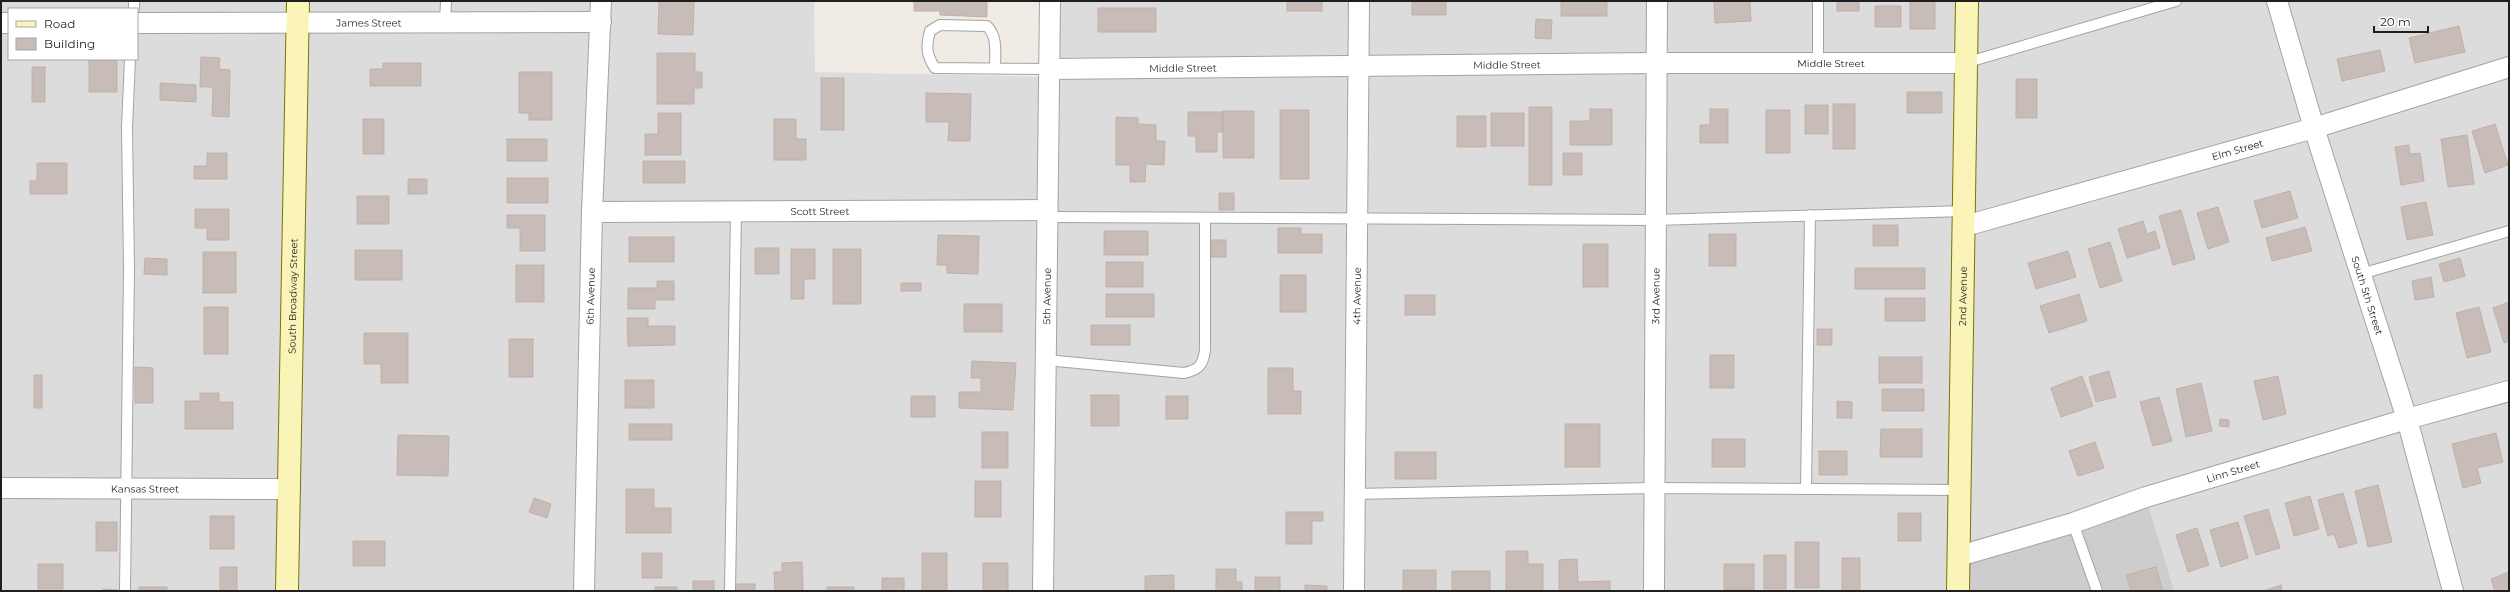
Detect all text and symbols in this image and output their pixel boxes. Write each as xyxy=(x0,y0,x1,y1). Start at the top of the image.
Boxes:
legend xyxy=(8,8,138,60)
scale bar xyxy=(2374,8,2428,34)
text: 20 m xyxy=(2380,14,2411,29)
text: Road xyxy=(44,16,75,31)
street label: James Street xyxy=(335,16,402,30)
text: Building xyxy=(44,36,95,51)
street label: Middle Street xyxy=(1797,57,1865,70)
street label: Middle Street xyxy=(1473,58,1541,72)
street label: Middle Street xyxy=(1149,61,1217,75)
street label: Elm Street xyxy=(2210,137,2265,163)
street label: Scott Street xyxy=(791,205,849,218)
street label: South Broadway Street xyxy=(285,238,301,354)
street label: South 5th Street xyxy=(2348,254,2386,337)
street label: 2nd Avenue xyxy=(1956,266,1970,326)
street label: 6th Avenue xyxy=(584,267,598,325)
street label: 5th Avenue xyxy=(1040,267,1054,325)
street label: 4th Avenue xyxy=(1350,267,1364,325)
street label: 3rd Avenue xyxy=(1649,268,1663,324)
street label: Linn Street xyxy=(2205,457,2261,486)
street label: Kansas Street xyxy=(111,482,179,496)

